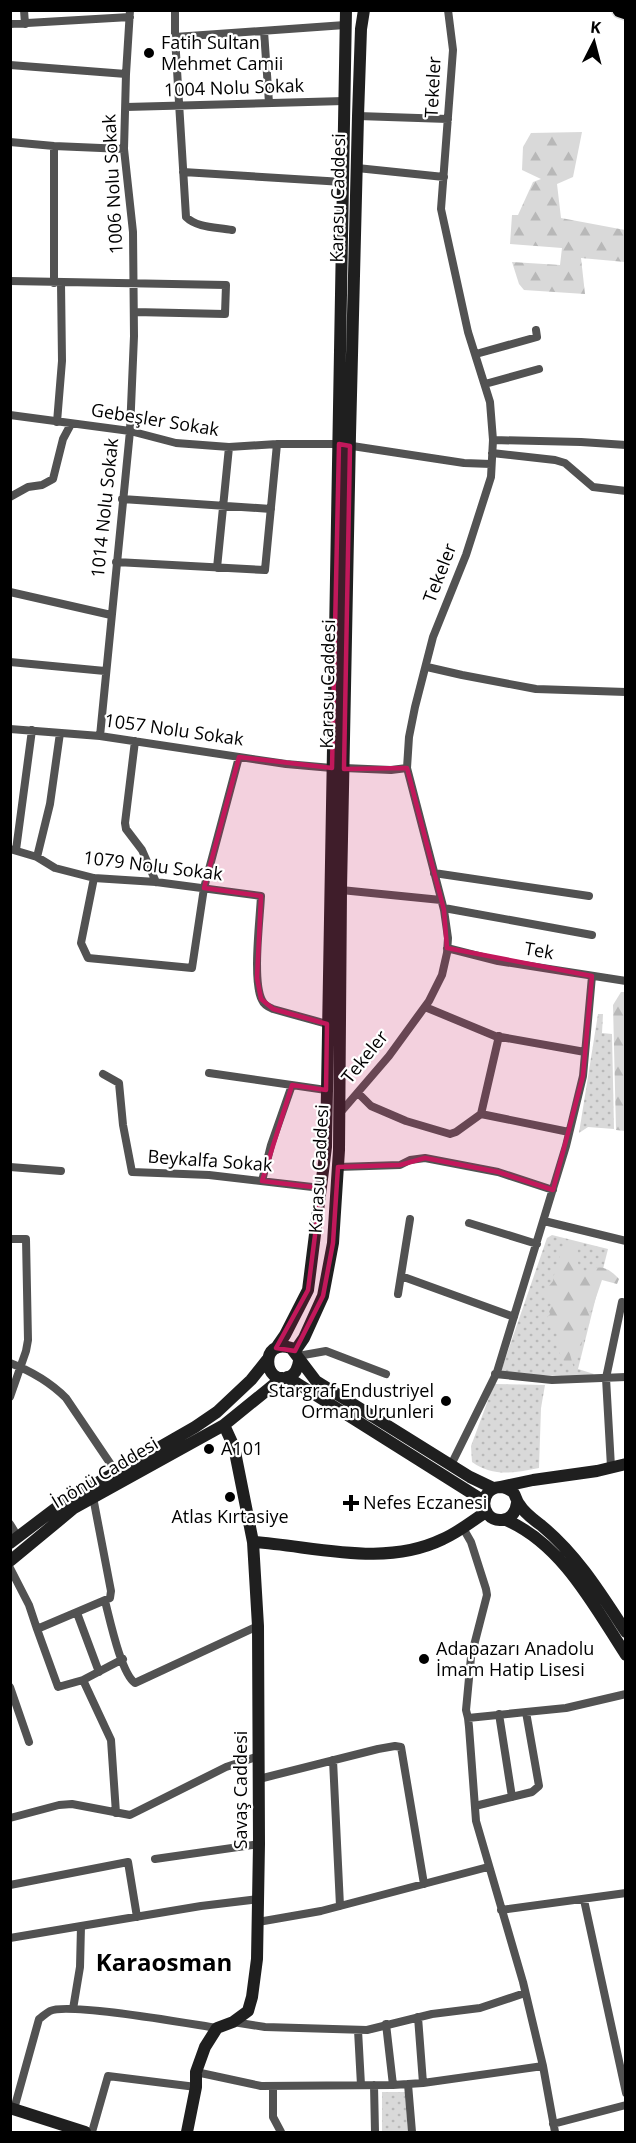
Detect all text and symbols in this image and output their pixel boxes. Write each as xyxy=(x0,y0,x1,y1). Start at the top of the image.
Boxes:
north arrow xyxy=(564,12,624,72)
text: K xyxy=(589,16,602,39)
place label: Fatih Sultan Mehmet Camii xyxy=(161,30,283,75)
marker: Fatih Sultan Mehmet Camii xyxy=(142,46,156,60)
street label: Tekeler xyxy=(418,55,446,118)
street label: 1004 Nolu Sokak xyxy=(164,73,305,101)
street label: 1006 Nolu Sokak xyxy=(96,113,128,255)
street label: Karasu Caddesi xyxy=(324,133,350,263)
street label: Gebeşler Sokak xyxy=(89,397,221,441)
street label: 1014 Nolu Sokak xyxy=(85,436,123,579)
street label: Tekeler xyxy=(417,539,462,606)
street label: Karasu Caddesi xyxy=(314,619,340,749)
street label: 1057 Nolu Sokak xyxy=(103,707,246,751)
street label: 1079 Nolu Sokak xyxy=(82,845,225,886)
street label: Tek xyxy=(523,936,556,964)
street label: Tekeler xyxy=(336,1024,393,1088)
street label: Karasu Caddesi xyxy=(303,1104,333,1234)
street label: Beykalfa Sokak xyxy=(147,1144,274,1176)
place label: Stargraf Endustriyel Orman Urunleri xyxy=(269,1378,434,1423)
marker: Stargraf Endustriyel Orman Urunleri xyxy=(439,1394,453,1408)
street label: İnönü Caddesi xyxy=(47,1431,162,1513)
place label: A101 xyxy=(221,1436,263,1460)
marker: A101 xyxy=(202,1442,216,1456)
marker: Atlas Kırtasiye xyxy=(223,1490,237,1504)
place label: Nefes Eczanesi xyxy=(363,1490,487,1514)
marker: Nefes Eczanesi xyxy=(344,1496,358,1510)
place label: Atlas Kırtasiye xyxy=(171,1504,289,1528)
place label: Adapazarı Anadolu İmam Hatip Lisesi xyxy=(436,1636,594,1681)
marker: Adapazarı Anadolu İmam Hatip Lisesi xyxy=(417,1652,431,1666)
street label: Savaş Caddesi xyxy=(228,1731,252,1849)
district label: Karaosman xyxy=(96,1945,232,1978)

